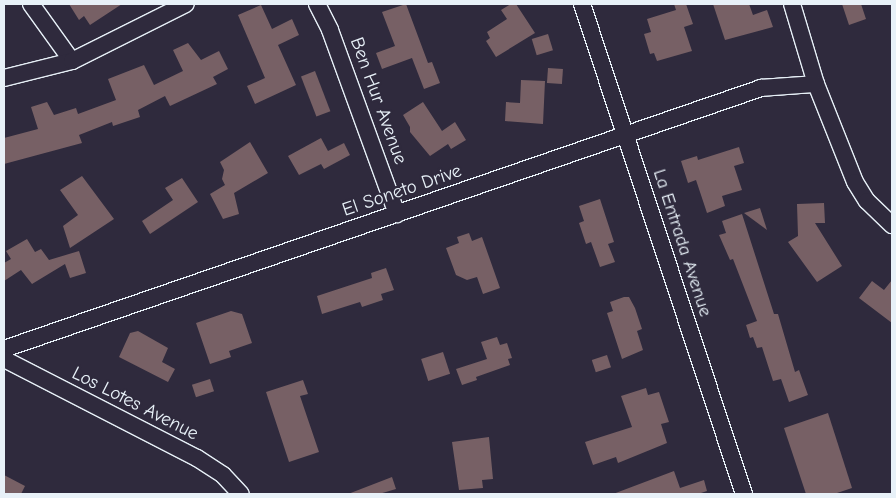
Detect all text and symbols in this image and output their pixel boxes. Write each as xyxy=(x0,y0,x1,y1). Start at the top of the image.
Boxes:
street label: Ben Hur Avenue xyxy=(344,34,412,168)
street label: El Soneto Drive xyxy=(339,160,465,222)
street label: La Entrada Avenue xyxy=(647,166,717,320)
street label: Los Lotes Avenue xyxy=(68,362,202,446)

